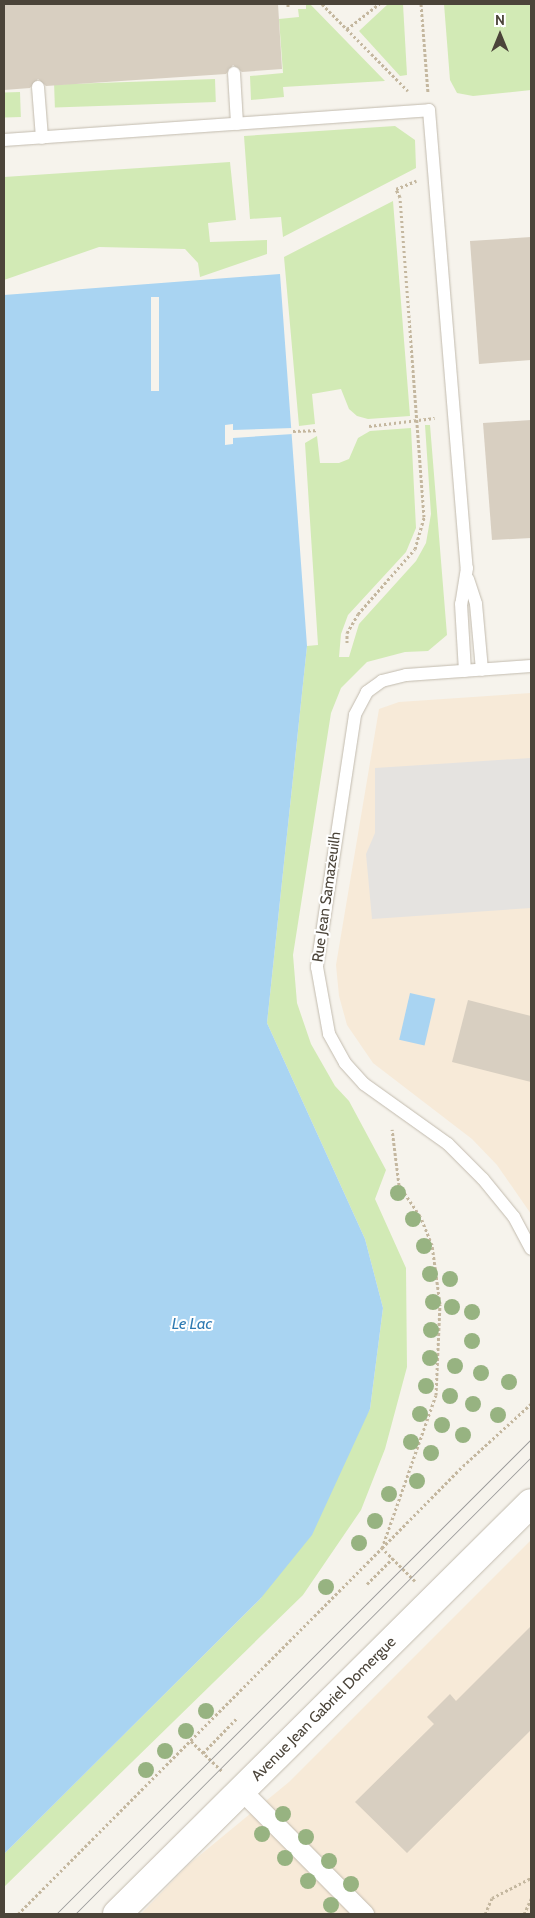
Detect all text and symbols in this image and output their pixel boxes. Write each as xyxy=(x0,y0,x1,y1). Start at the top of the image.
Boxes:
north arrow xyxy=(475,10,525,60)
text: N xyxy=(495,11,505,29)
street label: Rue Jean Samazeuilh xyxy=(309,831,345,963)
water label: Le Lac xyxy=(172,1314,212,1334)
street label: Avenue Jean Gabriel Domergue xyxy=(248,1633,400,1785)

